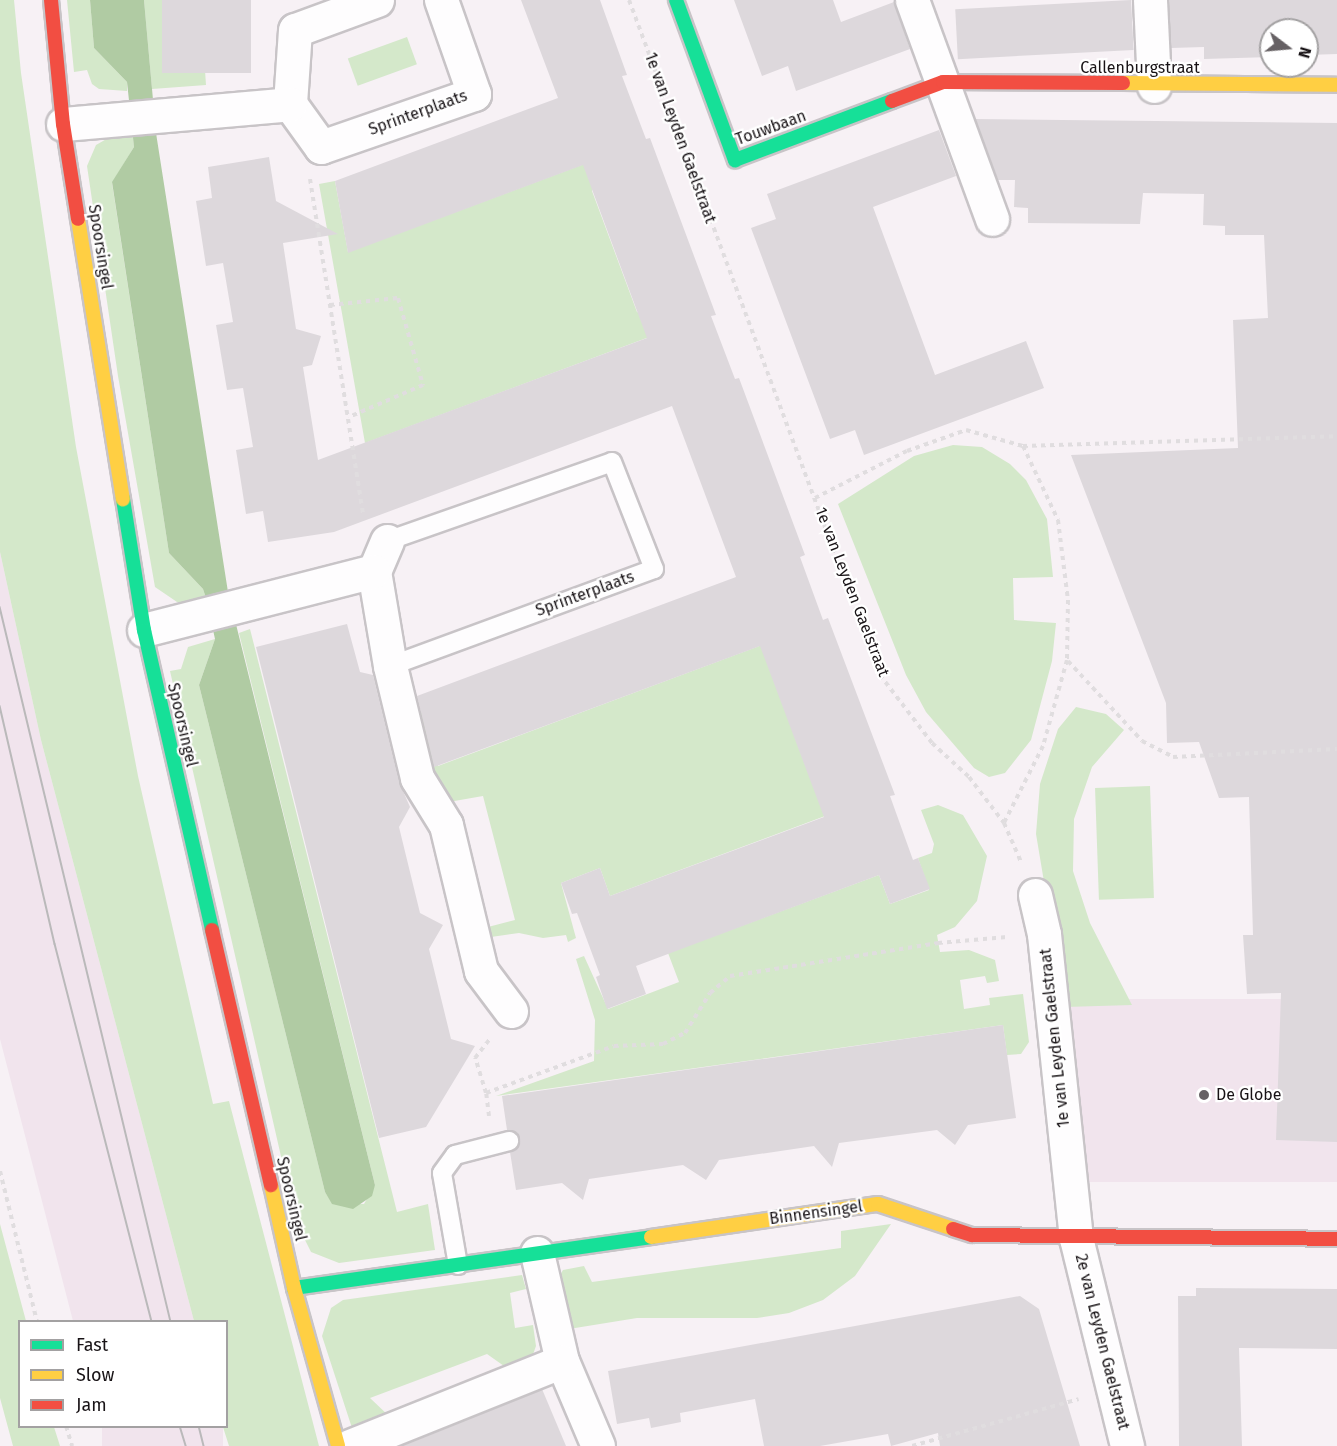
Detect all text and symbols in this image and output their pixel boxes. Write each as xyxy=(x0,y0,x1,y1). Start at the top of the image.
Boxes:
north arrow xyxy=(1259,18,1319,78)
text: N xyxy=(1294,45,1315,60)
street label: 1e van Leyden Gaelstraat xyxy=(640,50,720,226)
street label: Callenburgstraat xyxy=(1080,58,1200,78)
street label: Sprinterplaats xyxy=(366,86,470,140)
street label: Touwbaan xyxy=(733,106,809,150)
street label: Spoorsingel xyxy=(84,203,116,291)
street label: 1e van Leyden Gaelstraat xyxy=(811,505,893,679)
street label: Sprinterplaats xyxy=(533,567,637,621)
street label: Spoorsingel xyxy=(163,681,201,769)
street label: 1e van Leyden Gaelstraat xyxy=(1036,948,1074,1128)
place label: De Globe xyxy=(1216,1085,1282,1105)
marker: De Globe xyxy=(1197,1088,1211,1102)
street label: Spoorsingel xyxy=(272,1155,310,1243)
street label: Binnensingel xyxy=(768,1197,864,1229)
street label: 2e van Leyden Gaelstraat xyxy=(1071,1252,1133,1432)
legend xyxy=(18,1320,228,1428)
text: Fast xyxy=(76,1334,108,1356)
text: Slow xyxy=(76,1364,114,1386)
text: Jam xyxy=(76,1394,107,1416)

